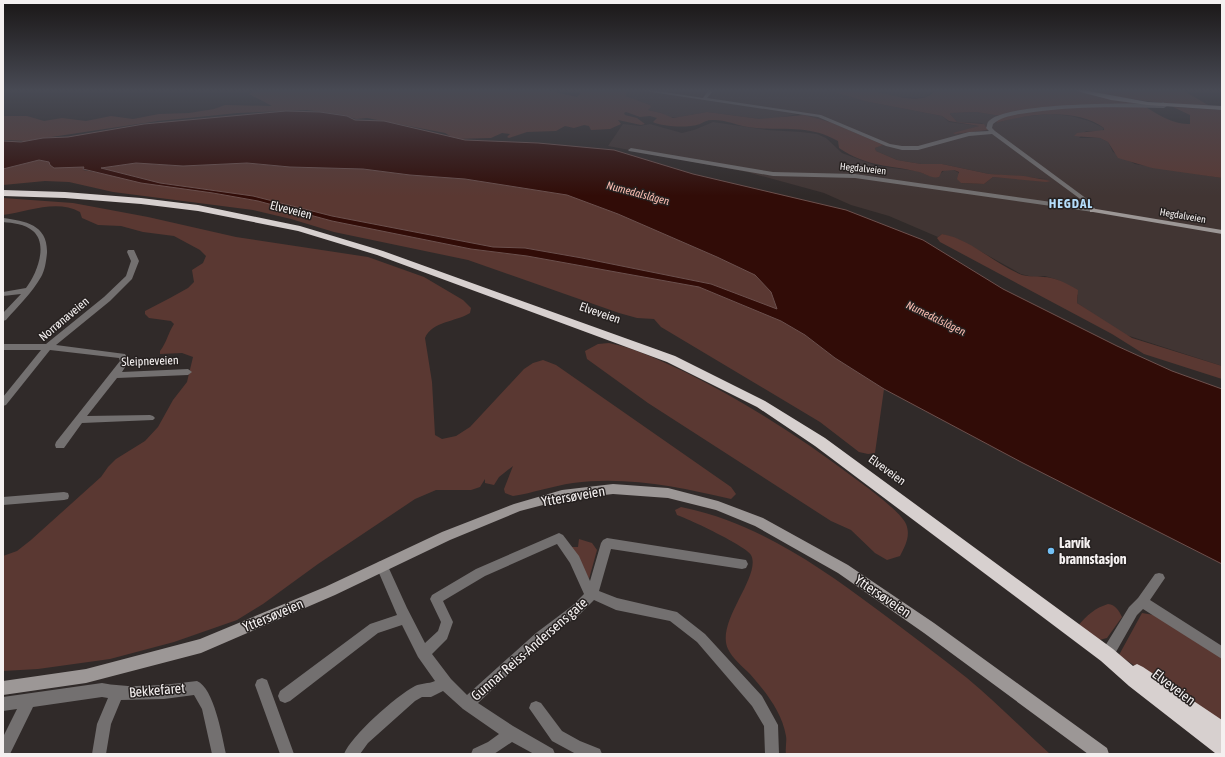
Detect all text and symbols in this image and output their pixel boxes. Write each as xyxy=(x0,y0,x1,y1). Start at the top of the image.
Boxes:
street label: Hegdalveien xyxy=(839,161,887,176)
water label: Numedalslågen xyxy=(605,179,671,207)
district label: HEGDAL xyxy=(1049,196,1093,211)
street label: Elveveien xyxy=(269,198,313,222)
street label: Hegdalveien xyxy=(1159,206,1207,225)
street label: Norrønaveien xyxy=(36,294,92,344)
water label: Numedalslågen xyxy=(904,298,968,338)
street label: Elveveien xyxy=(578,299,622,327)
street label: Sleipneveien xyxy=(121,353,179,369)
street label: Elveveien xyxy=(866,452,908,488)
street label: Yttersøveien xyxy=(540,483,606,509)
place label: Larvik brannstasjon xyxy=(1059,535,1127,567)
marker: Larvik brannstasjon xyxy=(1046,546,1056,556)
street label: Yttersøveien xyxy=(852,571,914,621)
street label: Gunnar Reiss-Andersens gate xyxy=(468,594,590,704)
street label: Yttersøveien xyxy=(240,595,306,635)
street label: Elveveien xyxy=(1149,666,1199,708)
street label: Bekkefaret xyxy=(128,680,186,700)

